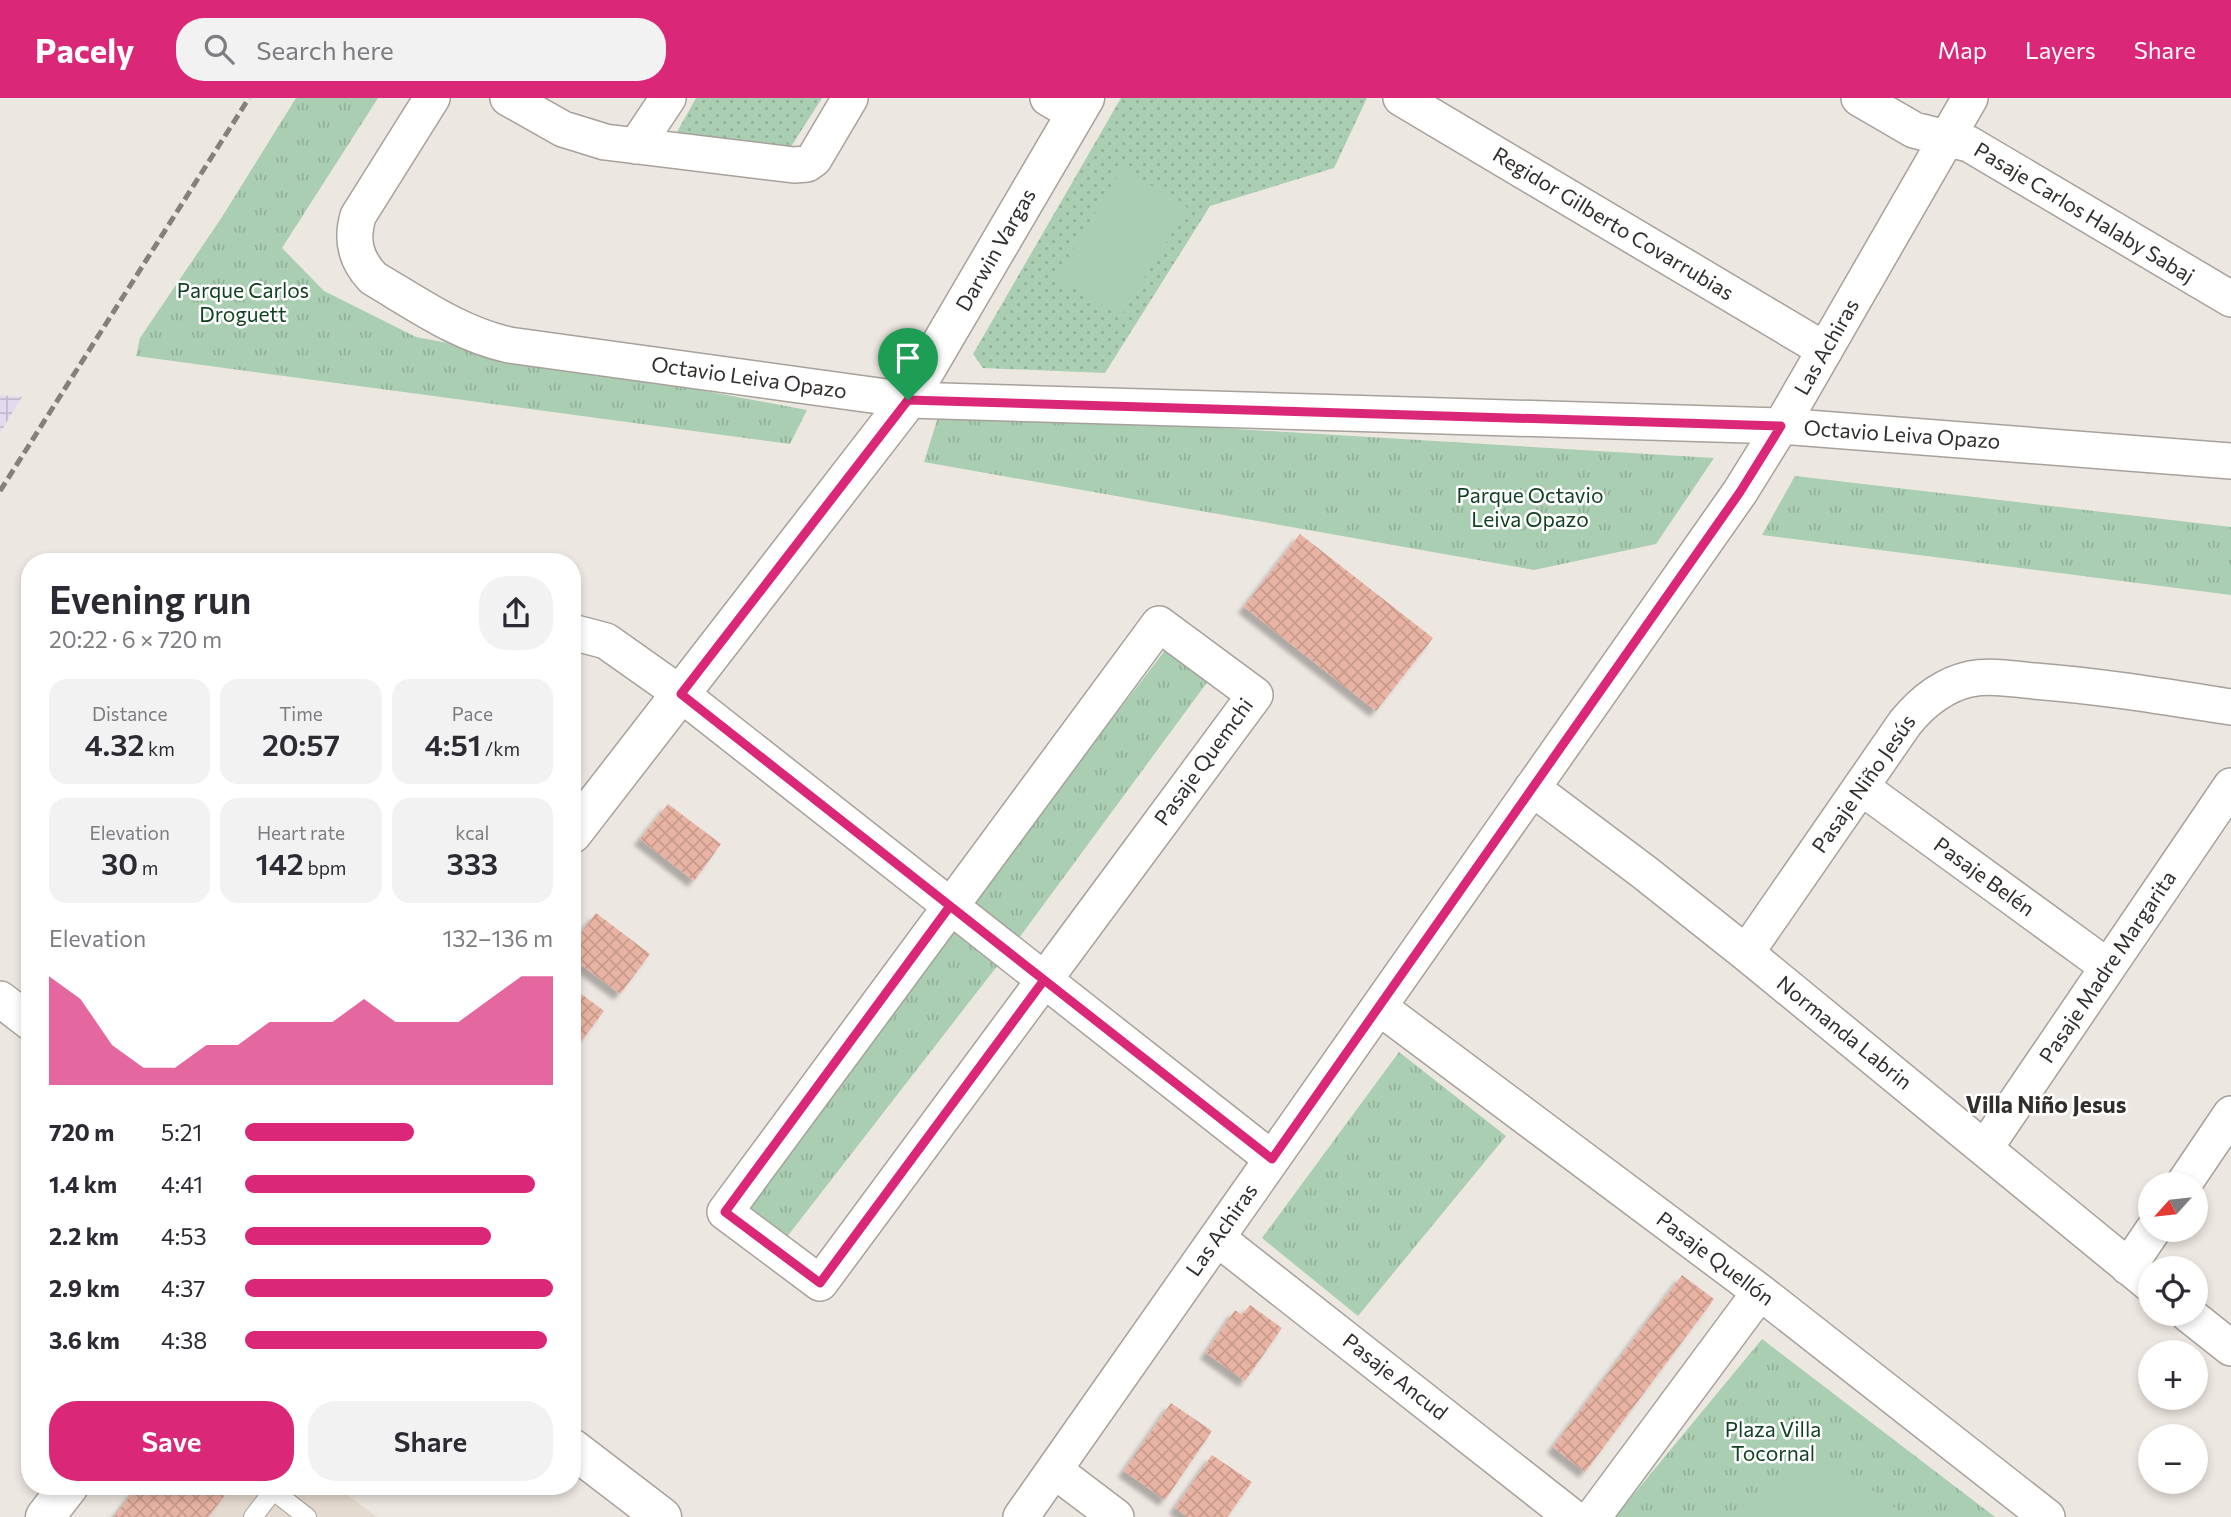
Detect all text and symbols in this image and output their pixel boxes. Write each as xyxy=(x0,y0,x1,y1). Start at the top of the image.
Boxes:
search box xyxy=(176,18,666,81)
text: Pacely xyxy=(35,29,134,70)
icon: search xyxy=(200,30,238,68)
text: Search here xyxy=(256,34,394,65)
text: Map xyxy=(1938,35,1987,64)
text: Layers xyxy=(2025,35,2096,64)
text: Share xyxy=(2134,35,2196,64)
street label: Pasaje Carlos Halaby Sabaj xyxy=(1970,136,2199,287)
street label: Regidor Gilberto Covarrubias xyxy=(1489,141,1739,305)
street label: Darwin Vargas xyxy=(949,183,1040,315)
park label: Parque Carlos Droguett xyxy=(177,277,309,326)
street label: Las Achiras xyxy=(1788,294,1863,399)
pin xyxy=(878,328,938,400)
icon: arrive xyxy=(889,339,927,377)
street label: Octavio Leiva Opazo xyxy=(650,350,849,403)
street label: Octavio Leiva Opazo xyxy=(1803,414,2001,453)
park label: Parque Octavio Leiva Opazo xyxy=(1457,482,1603,531)
text: Evening run xyxy=(49,575,252,622)
button: share xyxy=(479,576,553,650)
text: 20:22 · 6 × 720 m xyxy=(49,625,222,653)
street label: Pasaje Quemchi xyxy=(1148,693,1257,830)
text: Distance xyxy=(92,702,167,725)
text: Time xyxy=(279,702,323,725)
text: Pace xyxy=(452,702,493,725)
street label: Pasaje Niño Jesús xyxy=(1806,709,1920,857)
text: 4.32 xyxy=(84,725,144,762)
text: 20:57 xyxy=(262,725,340,762)
text: 4:51 xyxy=(425,725,481,762)
text: km xyxy=(144,737,175,760)
text: /km xyxy=(481,737,520,760)
text: Elevation xyxy=(90,821,170,844)
text: Heart rate xyxy=(257,821,345,844)
text: kcal xyxy=(455,821,489,844)
street label: Pasaje Belén xyxy=(1930,831,2040,921)
text: 30 xyxy=(101,844,138,881)
text: 142 xyxy=(256,844,304,881)
text: 333 xyxy=(446,844,498,881)
text: m xyxy=(138,856,158,879)
text: bpm xyxy=(304,856,346,879)
street label: Pasaje Madre Margarita xyxy=(2033,865,2180,1067)
text: Elevation xyxy=(49,924,146,952)
text: 132–136 m xyxy=(442,924,553,952)
street label: Normanda Labrin xyxy=(1772,970,1918,1094)
district label: Villa Niño Jesus xyxy=(1966,1090,2127,1118)
text: 720 m xyxy=(49,1118,114,1146)
text: 5:21 xyxy=(161,1118,202,1146)
text: 1.4 km xyxy=(49,1170,117,1198)
text: 4:41 xyxy=(161,1170,203,1198)
north arrow xyxy=(2138,1172,2208,1242)
map controls xyxy=(2138,1172,2208,1494)
street label: Las Achiras xyxy=(1180,1178,1262,1280)
street label: Pasaje Quellón xyxy=(1652,1206,1779,1310)
text: 2.2 km xyxy=(49,1222,119,1250)
text: 4:53 xyxy=(161,1222,207,1250)
button: locate xyxy=(2138,1256,2208,1326)
text: 2.9 km xyxy=(49,1274,120,1302)
text: 4:37 xyxy=(161,1274,205,1302)
text: 3.6 km xyxy=(49,1326,120,1354)
text: 4:38 xyxy=(161,1326,207,1354)
street label: Pasaje Ancud xyxy=(1339,1327,1453,1424)
button: + xyxy=(2138,1340,2208,1410)
button: Save xyxy=(49,1401,294,1481)
button: Share xyxy=(308,1401,553,1481)
park label: Plaza Villa Tocornal xyxy=(1725,1416,1821,1465)
button: − xyxy=(2138,1424,2208,1494)

